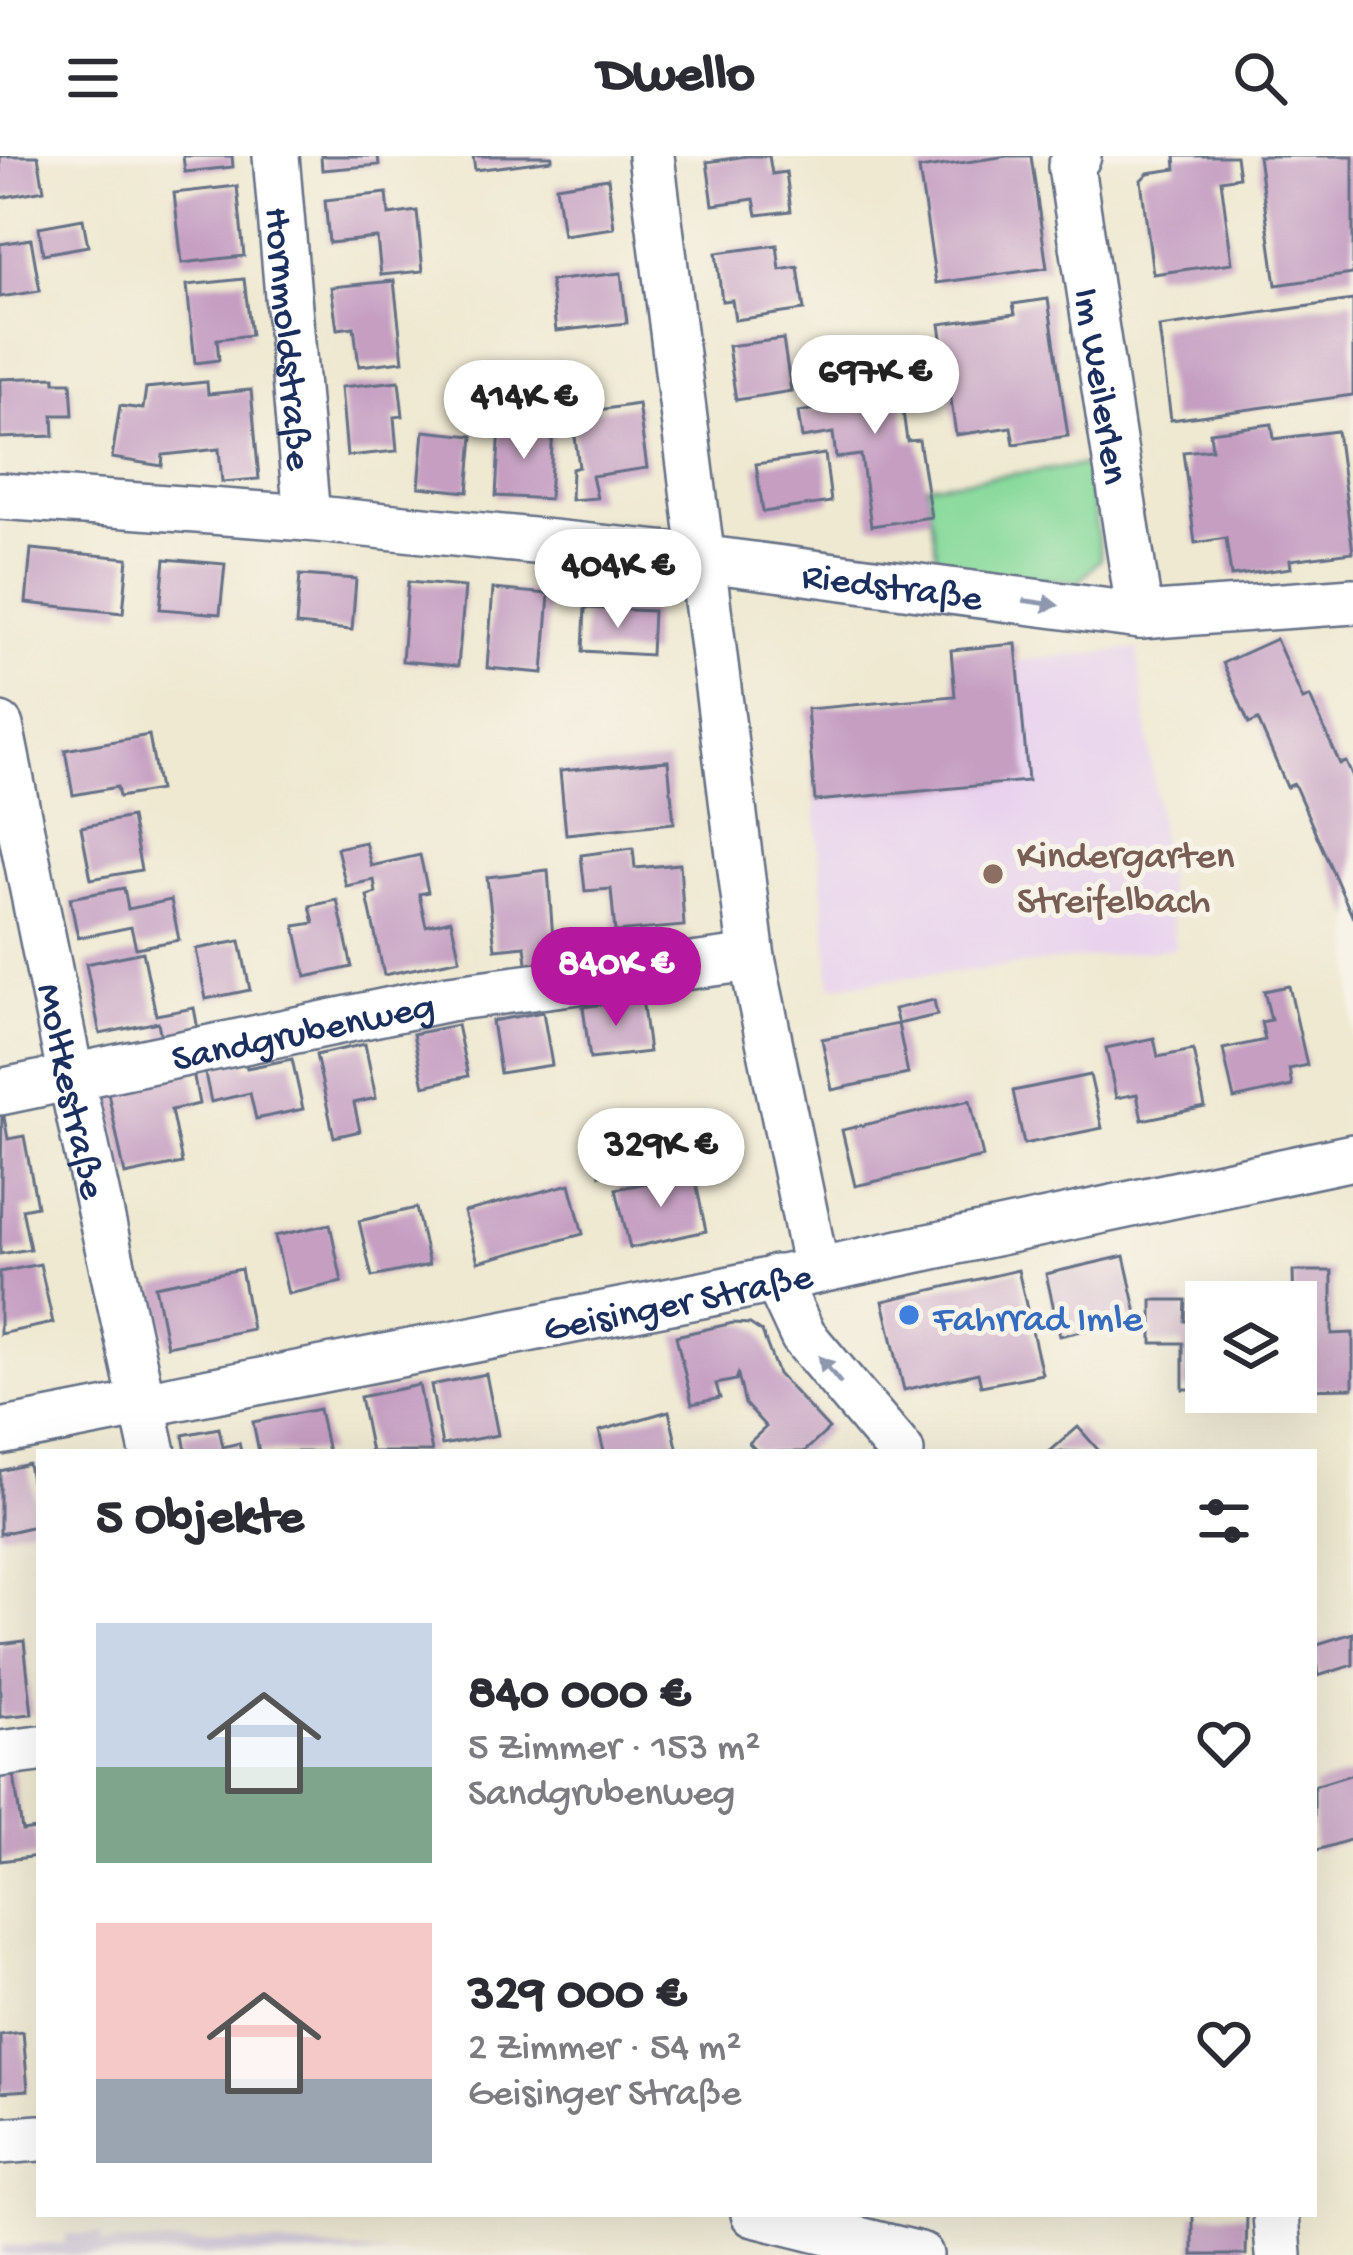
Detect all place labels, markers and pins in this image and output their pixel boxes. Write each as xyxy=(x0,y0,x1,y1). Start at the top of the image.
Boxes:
pin: 697K € xyxy=(777,335,973,437)
pin: 414K € xyxy=(426,360,622,462)
pin: 404K € xyxy=(520,529,716,631)
place label: Kindergarten Streifelbach xyxy=(1017,836,1235,927)
marker: Kindergarten Streifelbach xyxy=(980,861,1006,887)
pin: 840K € xyxy=(518,927,714,1029)
pin: 329K € xyxy=(563,1108,759,1210)
place label: Fahrrad Imle xyxy=(932,1299,1144,1345)
marker: Fahrrad Imle xyxy=(896,1302,922,1328)

